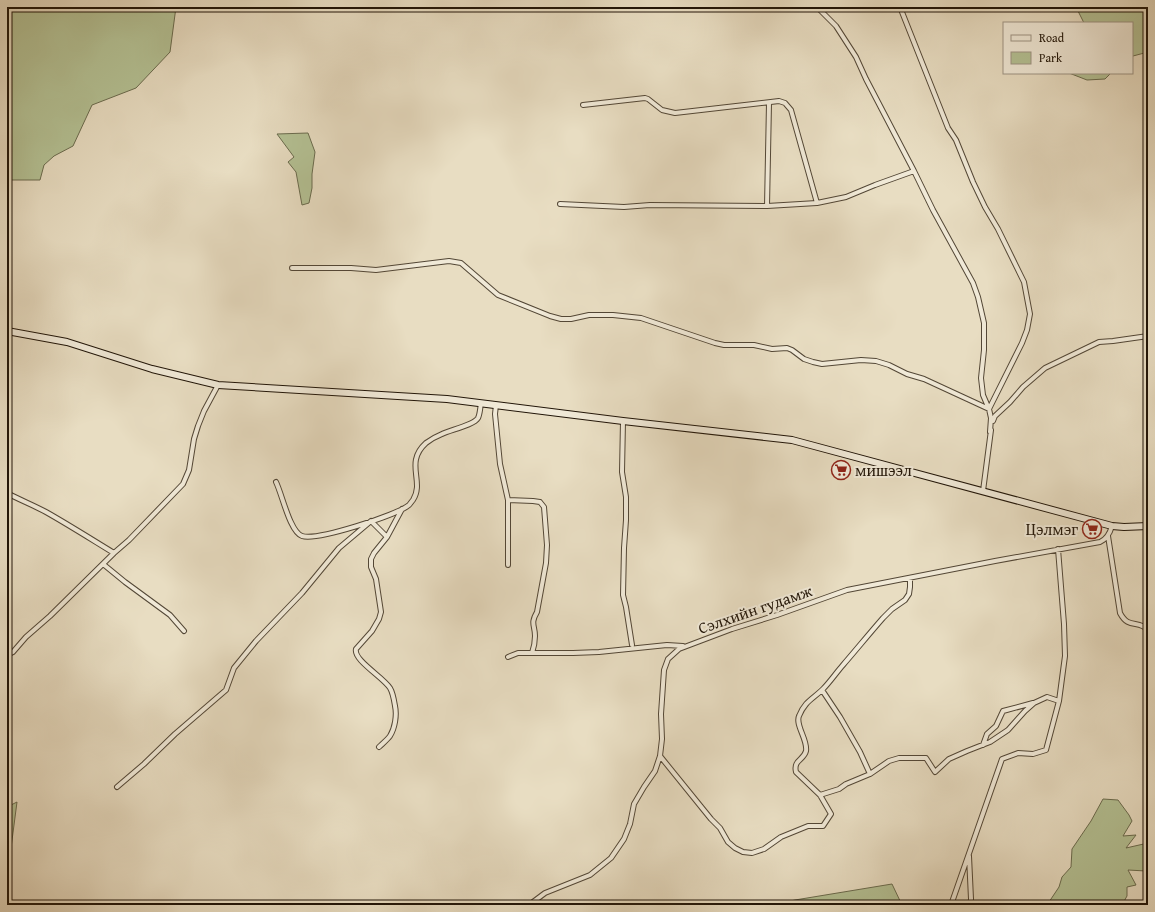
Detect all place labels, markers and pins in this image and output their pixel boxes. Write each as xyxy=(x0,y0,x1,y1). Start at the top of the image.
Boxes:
place label: мишээл xyxy=(855,458,912,482)
supermarket icon: мишээл xyxy=(830,459,852,481)
place label: Цэлмэг xyxy=(1026,517,1078,541)
supermarket icon: Цэлмэг xyxy=(1081,518,1103,540)

